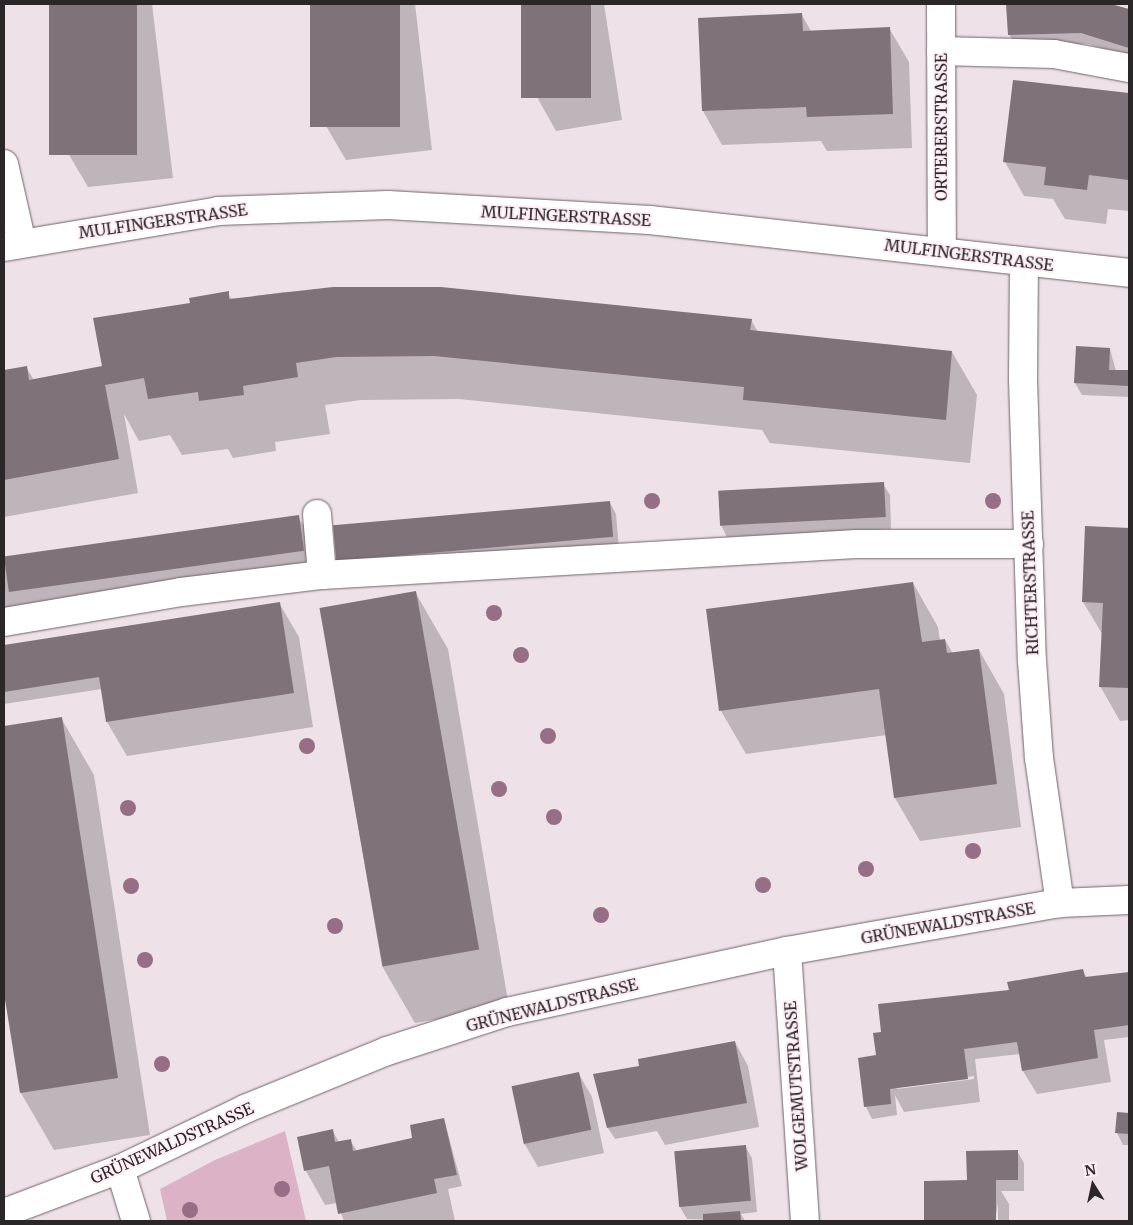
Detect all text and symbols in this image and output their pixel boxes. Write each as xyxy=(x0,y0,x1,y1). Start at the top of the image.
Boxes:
street label: ORTERERSTRASSE xyxy=(931,53,951,201)
street label: MULFINGERSTRASSE xyxy=(77,200,249,242)
street label: MULFINGERSTRASSE xyxy=(480,202,652,230)
street label: MULFINGERSTRASSE xyxy=(883,235,1055,275)
street label: RICHTERSTRASSE xyxy=(1018,510,1042,656)
street label: GRÜNEWALDSTRASSE xyxy=(860,898,1036,948)
street label: GRÜNEWALDSTRASSE xyxy=(464,974,640,1036)
street label: WOLGEMUTSTRASSE xyxy=(780,1000,812,1172)
street label: GRÜNEWALDSTRASSE xyxy=(88,1098,256,1188)
north arrow xyxy=(1068,1160,1118,1210)
text: N xyxy=(1083,1160,1097,1180)

